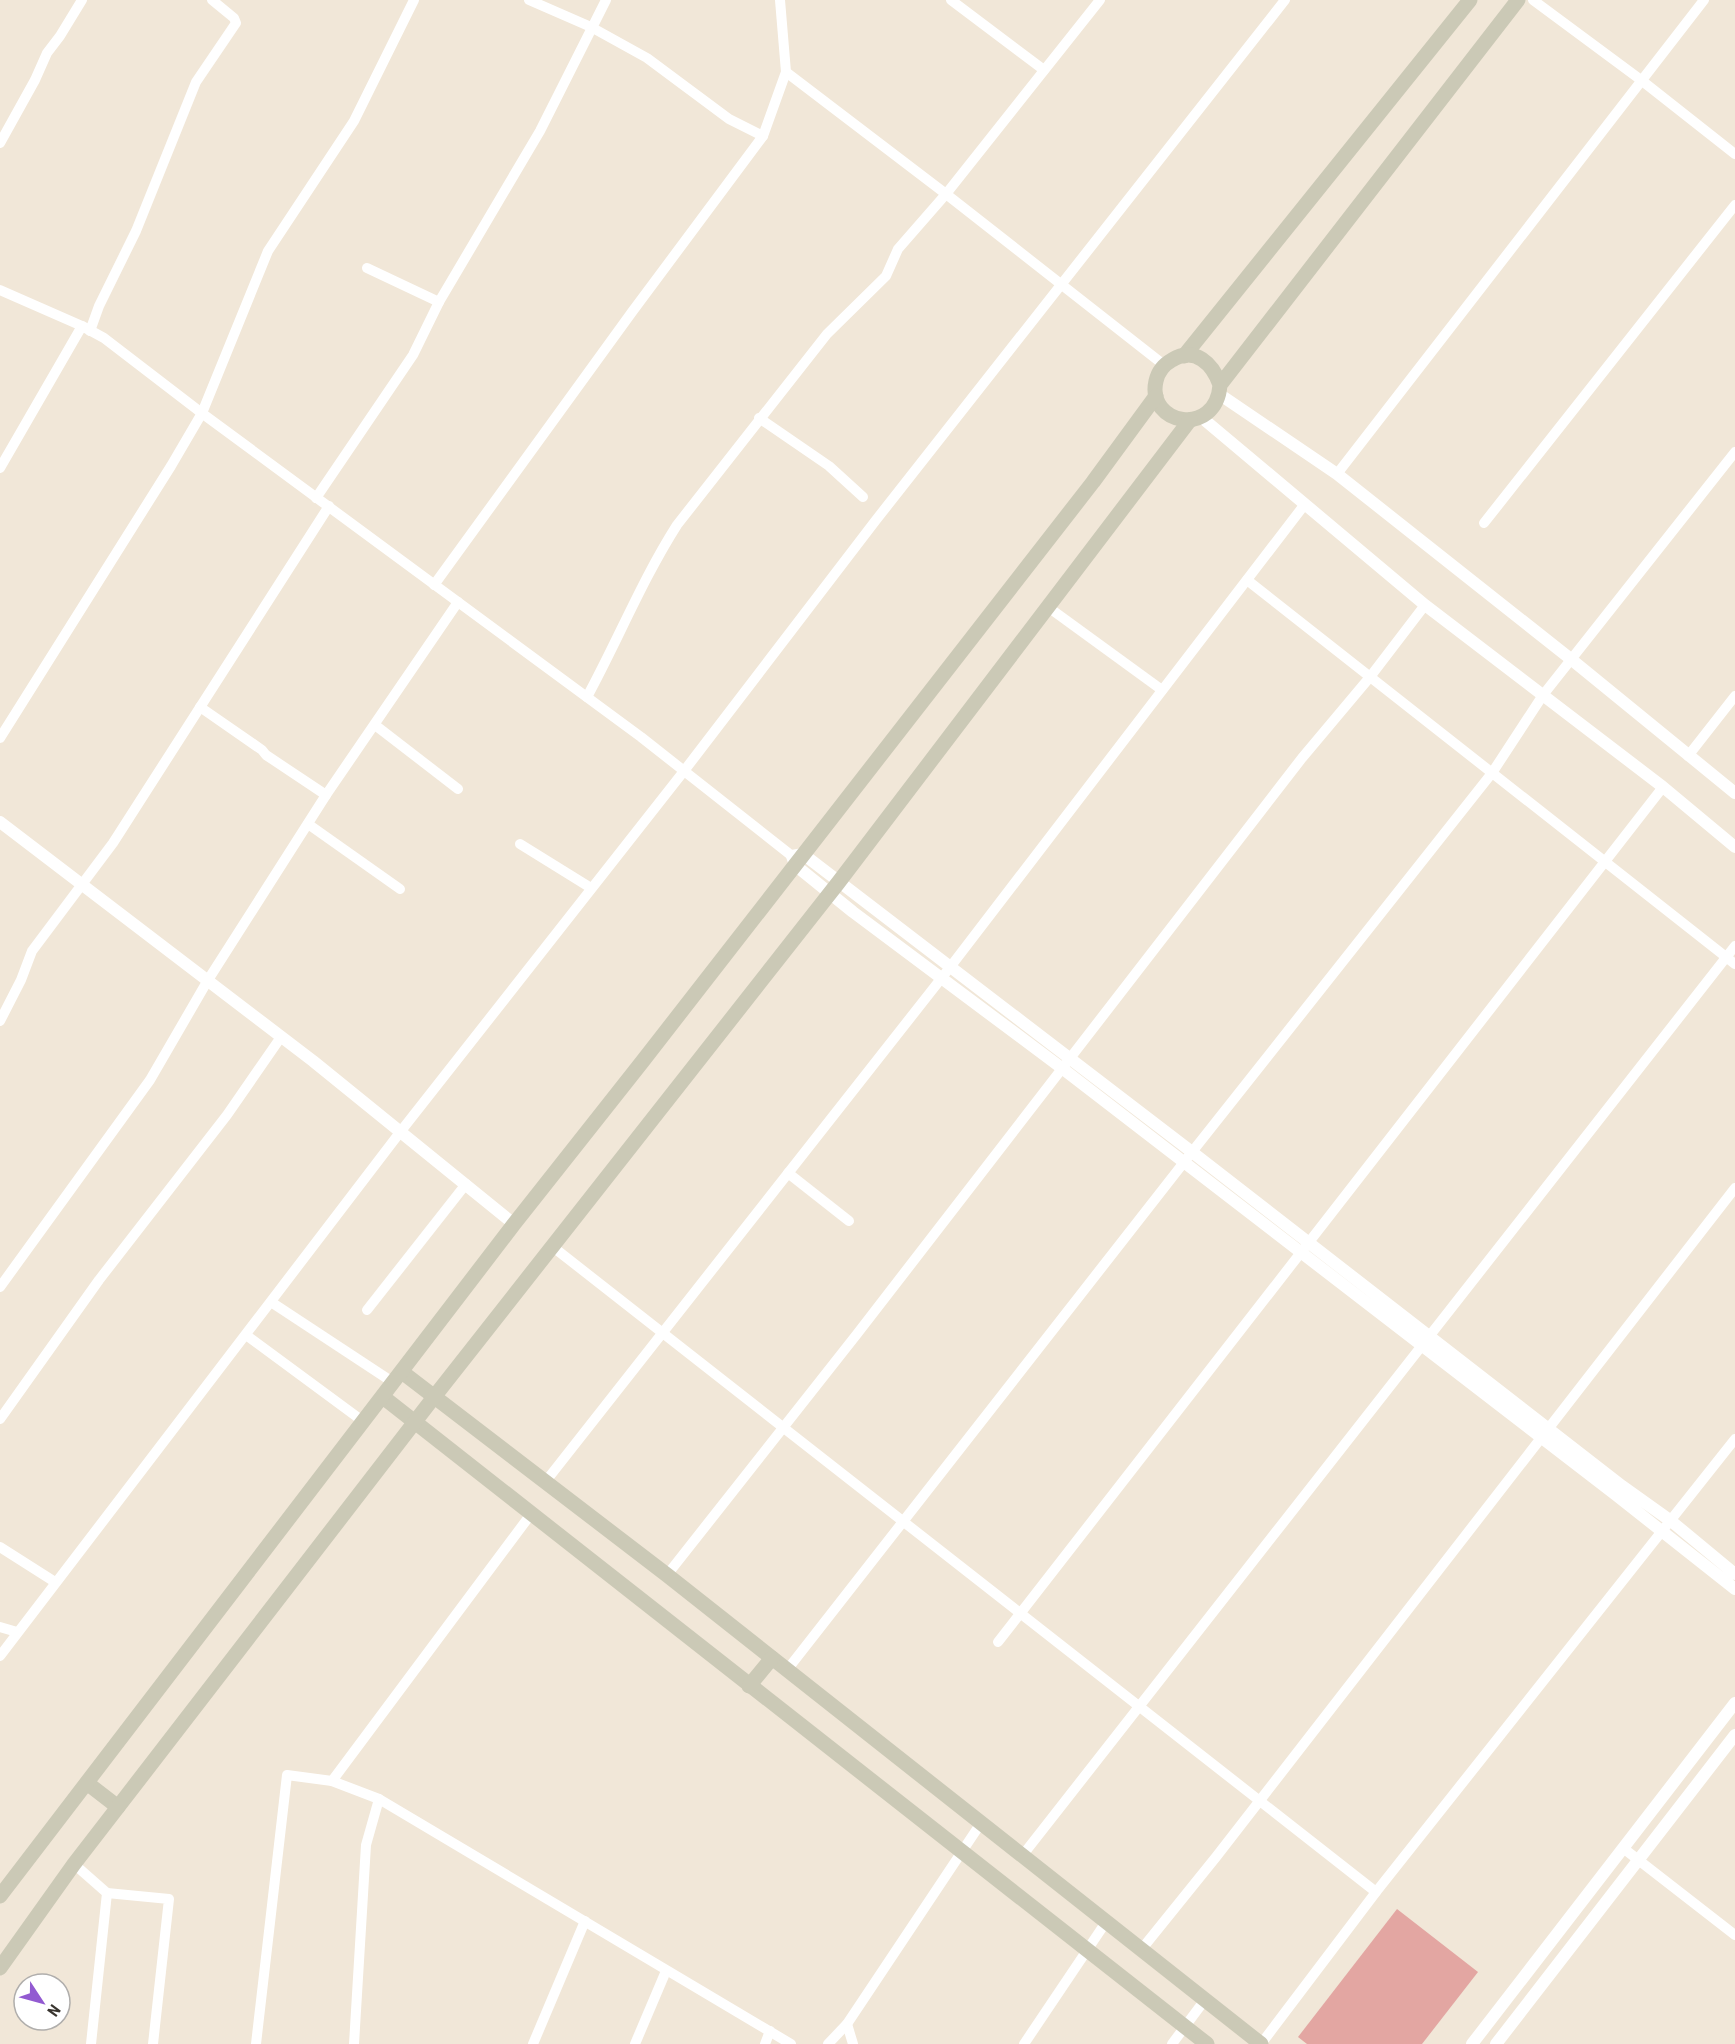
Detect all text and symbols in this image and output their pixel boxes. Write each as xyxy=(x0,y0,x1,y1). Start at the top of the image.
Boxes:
north arrow xyxy=(12,1972,72,2032)
text: N xyxy=(43,2001,64,2020)

